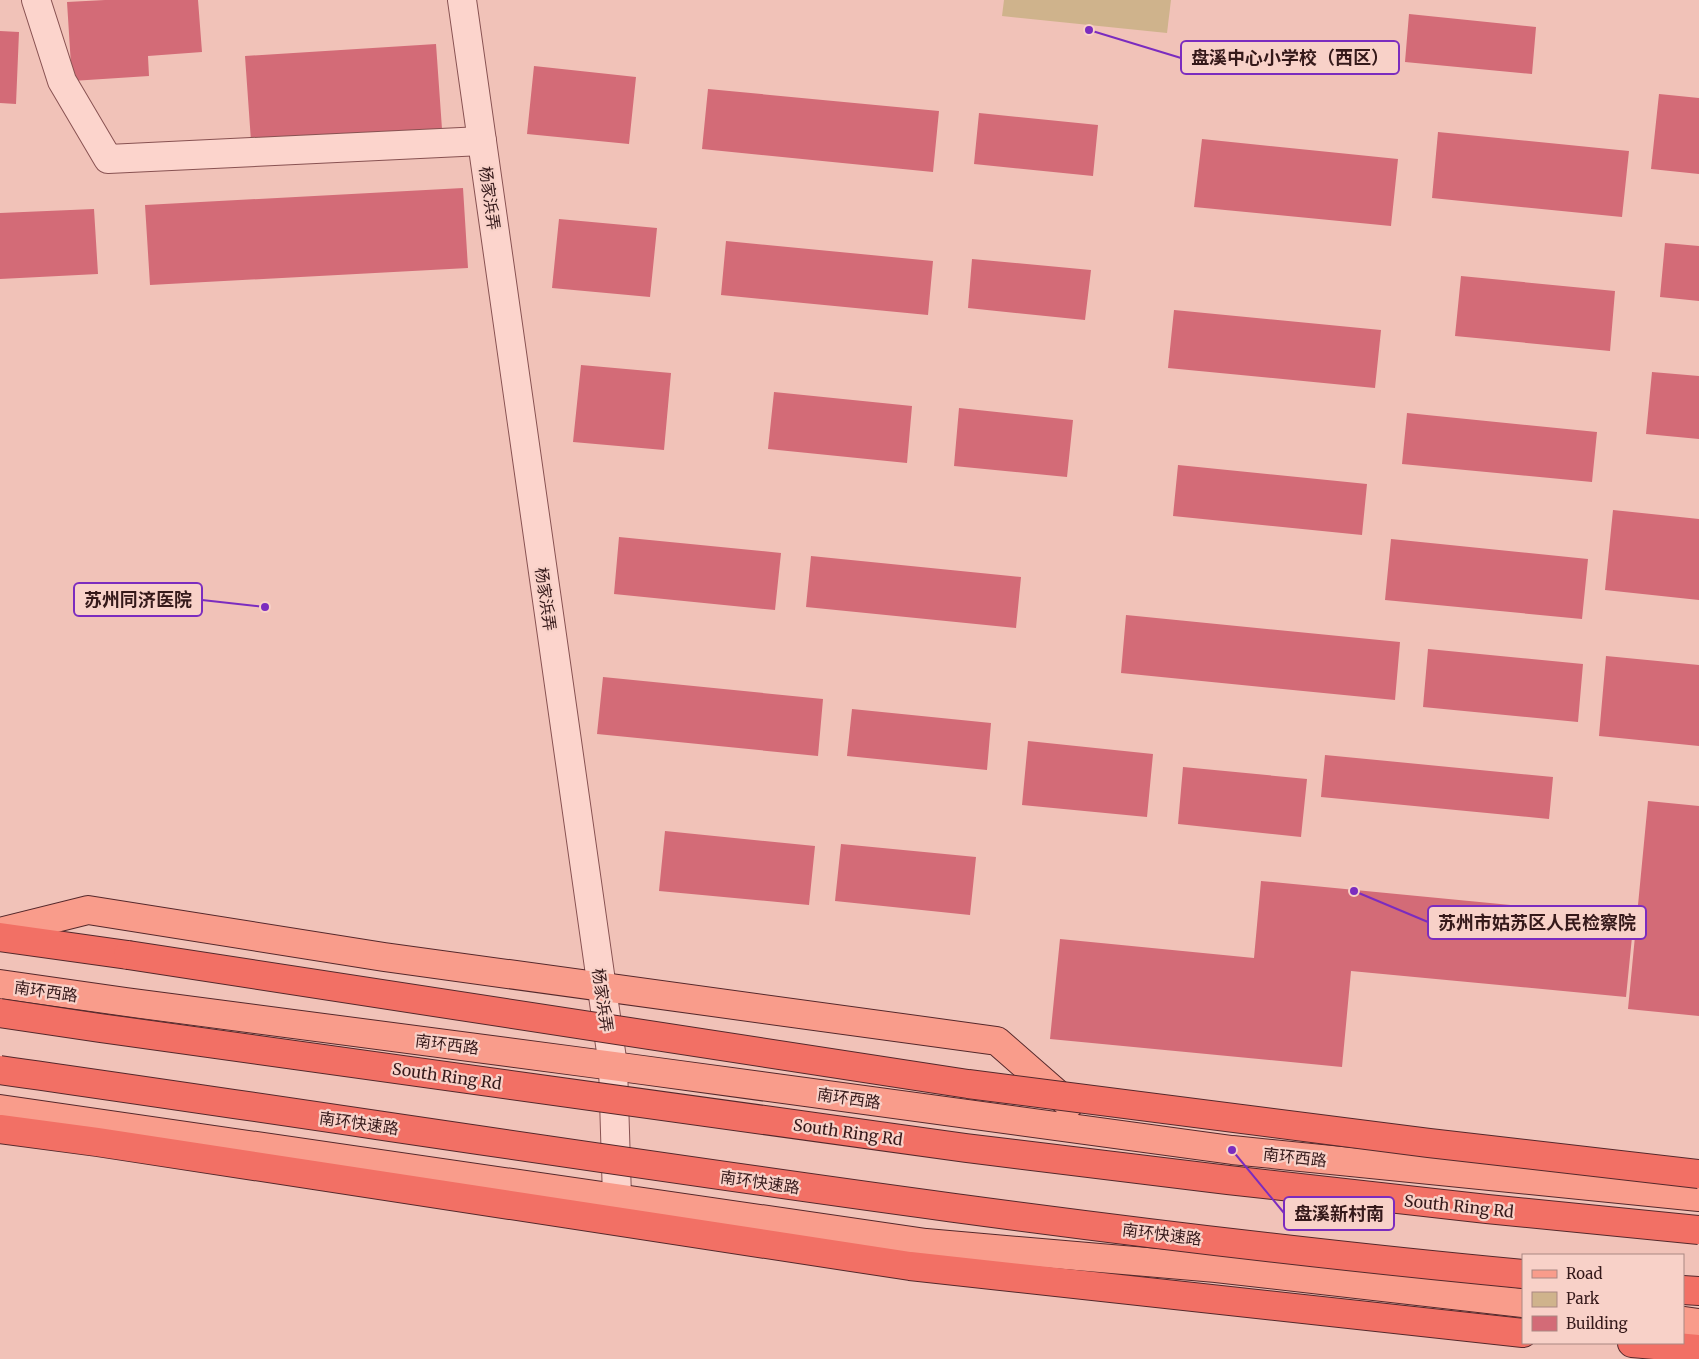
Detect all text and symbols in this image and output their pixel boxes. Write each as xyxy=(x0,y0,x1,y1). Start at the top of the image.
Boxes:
callout: 盘溪中心小学校（西区） xyxy=(1181,41,1399,74)
text: 盘溪中心小学校（西区） xyxy=(1191,46,1389,69)
street label: 杨家浜弄 xyxy=(476,165,504,231)
street label: 杨家浜弄 xyxy=(532,566,560,632)
callout: 苏州同济医院 xyxy=(74,583,202,616)
text: 苏州同济医院 xyxy=(84,588,192,611)
callout: 苏州市姑苏区人民检察院 xyxy=(1428,906,1646,939)
text: 苏州市姑苏区人民检察院 xyxy=(1438,911,1636,934)
street label: 杨家浜弄 xyxy=(589,967,617,1033)
street label: 南环西路 xyxy=(13,977,79,1005)
street label: 南环西路 xyxy=(414,1030,480,1058)
street label: South Ring Rd xyxy=(391,1058,503,1094)
street label: 南环西路 xyxy=(816,1084,882,1112)
street label: 南环快速路 xyxy=(318,1108,400,1138)
street label: South Ring Rd xyxy=(792,1114,904,1150)
street label: 南环西路 xyxy=(1262,1144,1328,1170)
street label: 南环快速路 xyxy=(719,1167,801,1197)
street label: South Ring Rd xyxy=(1403,1190,1515,1222)
callout: 盘溪新村南 xyxy=(1284,1197,1394,1230)
text: 盘溪新村南 xyxy=(1294,1202,1384,1225)
street label: 南环快速路 xyxy=(1121,1219,1203,1249)
legend xyxy=(1522,1254,1684,1344)
text: Road xyxy=(1566,1264,1602,1283)
text: Park xyxy=(1566,1289,1600,1308)
text: Building xyxy=(1566,1314,1628,1333)

